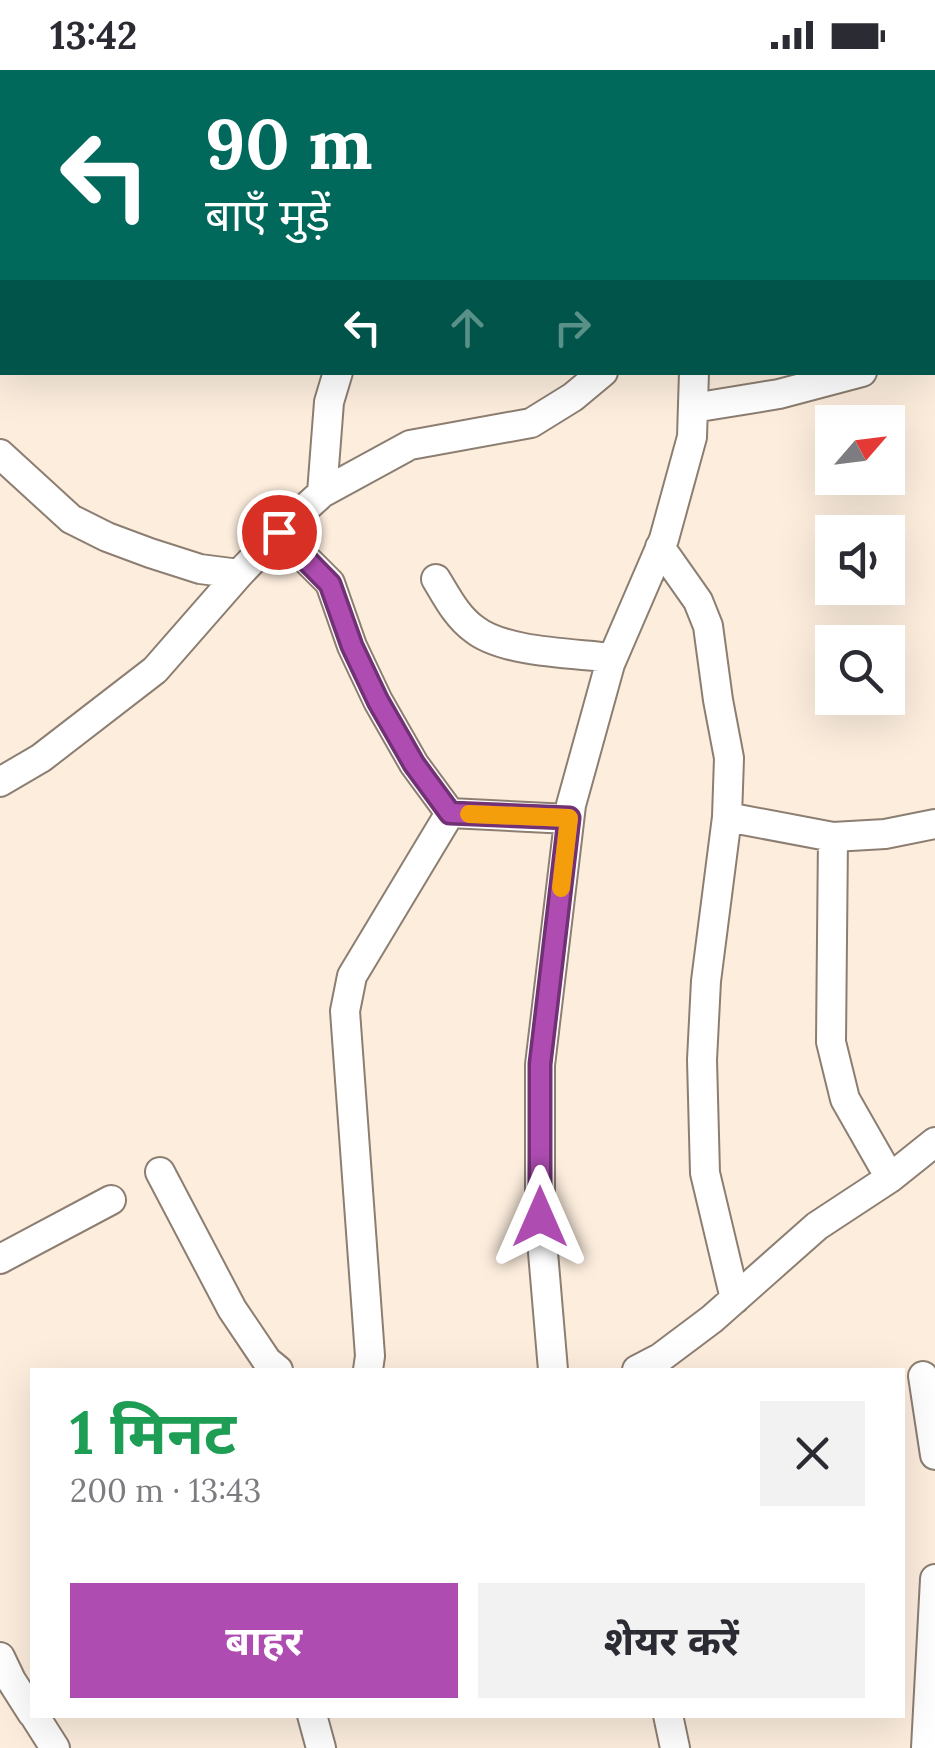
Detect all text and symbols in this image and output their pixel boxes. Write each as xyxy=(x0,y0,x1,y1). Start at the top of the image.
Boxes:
text: 13:42 xyxy=(50,11,137,59)
text: 90 m xyxy=(205,99,373,188)
icon: left xyxy=(40,110,170,240)
text: बाएँ मुड़ें xyxy=(205,186,330,243)
icon: left xyxy=(335,300,390,355)
icon: ahead xyxy=(440,300,495,355)
icon: right xyxy=(545,300,600,355)
north arrow xyxy=(815,405,905,495)
map controls xyxy=(815,405,905,715)
pin xyxy=(237,490,322,575)
icon: arrive xyxy=(252,505,307,560)
button: sound xyxy=(815,515,905,605)
button: search xyxy=(815,625,905,715)
position arrow xyxy=(488,1165,592,1269)
text: 1 मिनट xyxy=(70,1394,236,1470)
button: close xyxy=(760,1401,865,1506)
text: 200 m · 13:43 xyxy=(70,1470,261,1511)
button: बाहर xyxy=(70,1583,458,1698)
button: शेयर करें xyxy=(478,1583,865,1698)

